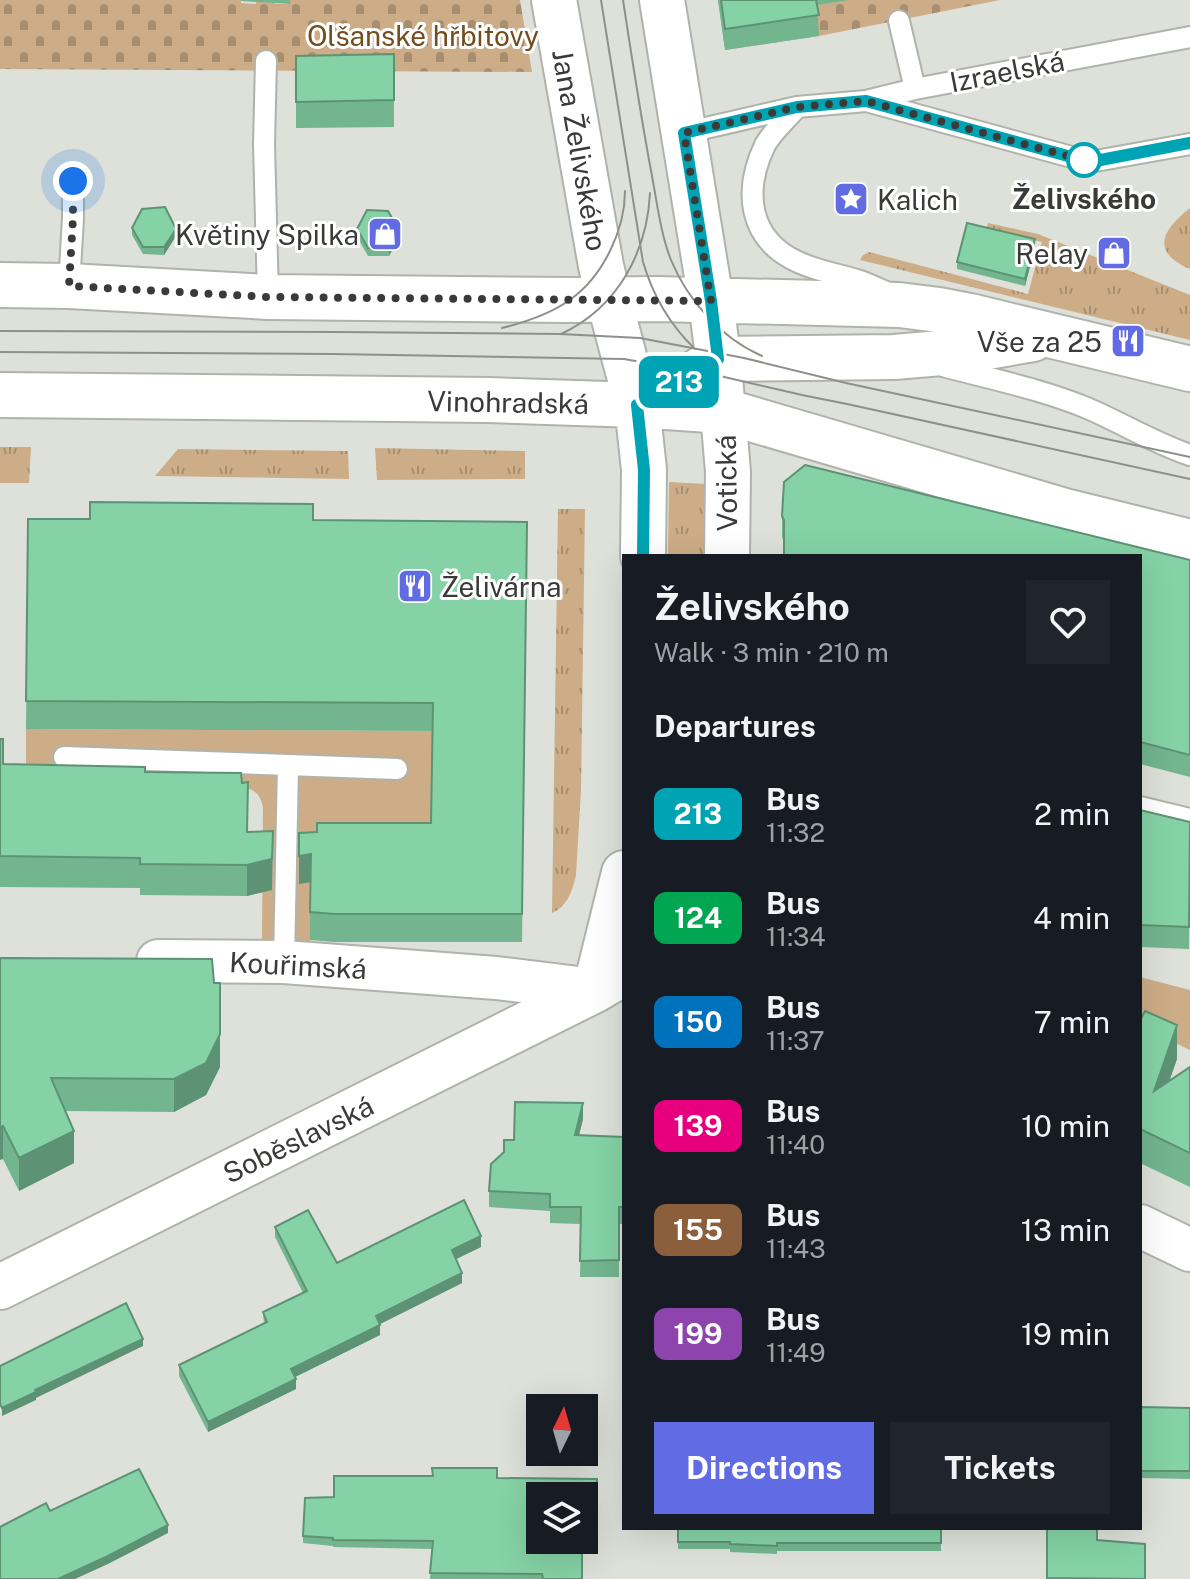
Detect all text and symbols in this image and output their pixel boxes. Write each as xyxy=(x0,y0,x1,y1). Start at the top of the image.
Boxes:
park label: Olšanské hřbitovy xyxy=(307,19,539,52)
street label: Izraelská xyxy=(947,44,1067,98)
street label: Jana Želivského xyxy=(546,47,614,253)
marker: Želivského xyxy=(1067,143,1101,177)
your location xyxy=(53,161,93,201)
place icon: Kalich xyxy=(832,180,870,218)
place label: Želivského xyxy=(1012,182,1156,215)
place label: Kalich xyxy=(877,183,958,216)
shop icon: Květiny Spilka xyxy=(366,215,404,253)
place label: Květiny Spilka xyxy=(175,218,359,251)
shop icon: Relay xyxy=(1095,234,1133,272)
place label: Relay xyxy=(1015,237,1088,270)
restaurant icon: Vše za 25 xyxy=(1109,322,1147,360)
place label: Vše za 25 xyxy=(977,325,1102,358)
line badge: 213 xyxy=(633,356,725,408)
text: 213 xyxy=(655,365,703,398)
street label: Vinohradská xyxy=(427,384,589,420)
street label: Votická xyxy=(709,435,743,531)
restaurant icon: Želivárna xyxy=(396,567,434,605)
place label: Želivárna xyxy=(441,570,561,603)
button: heart xyxy=(1026,580,1110,664)
text: Želivského xyxy=(654,584,850,629)
text: Walk · 3 min · 210 m xyxy=(654,637,889,668)
text: Departures xyxy=(654,708,816,744)
text: Bus xyxy=(766,781,820,817)
text: 2 min xyxy=(1034,796,1110,832)
text: 213 xyxy=(674,797,722,830)
text: 11:32 xyxy=(766,817,825,848)
text: Bus xyxy=(766,885,820,921)
text: 4 min xyxy=(1033,900,1110,936)
text: 124 xyxy=(674,901,722,934)
text: 11:34 xyxy=(766,921,826,952)
street label: Kouřimská xyxy=(228,945,368,985)
text: Bus xyxy=(766,989,820,1025)
text: 7 min xyxy=(1034,1004,1110,1040)
text: 150 xyxy=(674,1005,722,1038)
text: 11:37 xyxy=(766,1025,825,1056)
street label: Soběslavská xyxy=(217,1088,379,1190)
text: Bus xyxy=(766,1093,820,1129)
text: 10 min xyxy=(1021,1108,1110,1144)
text: 139 xyxy=(674,1109,722,1142)
text: 11:40 xyxy=(766,1129,825,1160)
text: Bus xyxy=(766,1197,820,1233)
text: 13 min xyxy=(1021,1212,1110,1248)
text: 155 xyxy=(673,1213,723,1246)
text: 11:43 xyxy=(766,1233,826,1264)
text: Bus xyxy=(766,1301,820,1337)
text: 19 min xyxy=(1021,1316,1110,1352)
text: 199 xyxy=(674,1317,722,1350)
text: 11:49 xyxy=(766,1337,825,1368)
north arrow xyxy=(526,1394,598,1466)
map controls xyxy=(526,1394,598,1554)
button: Directions xyxy=(654,1422,874,1514)
button: Tickets xyxy=(890,1422,1110,1514)
button: layers xyxy=(526,1482,598,1554)

